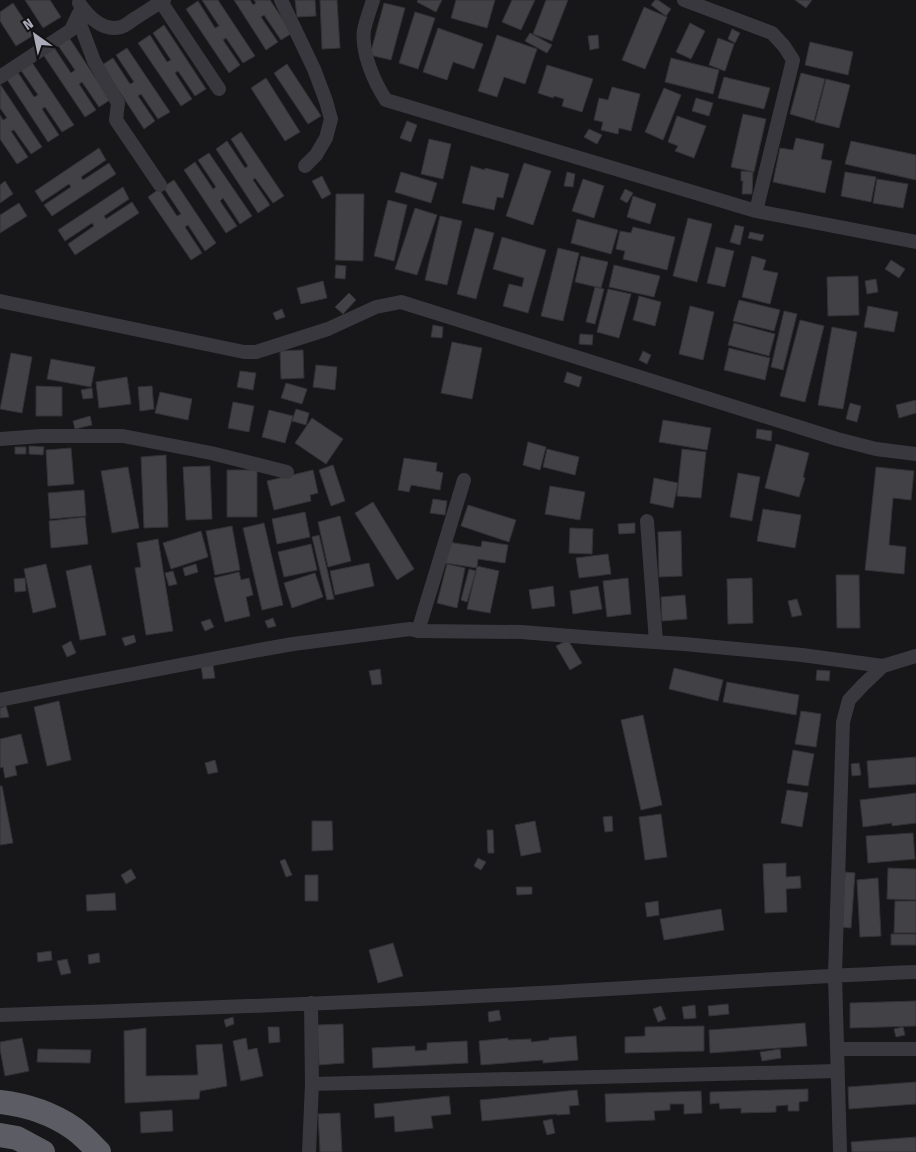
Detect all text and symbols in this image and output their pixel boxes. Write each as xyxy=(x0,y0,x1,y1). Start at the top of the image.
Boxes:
north arrow xyxy=(10,10,60,60)
text: N xyxy=(20,15,36,34)

